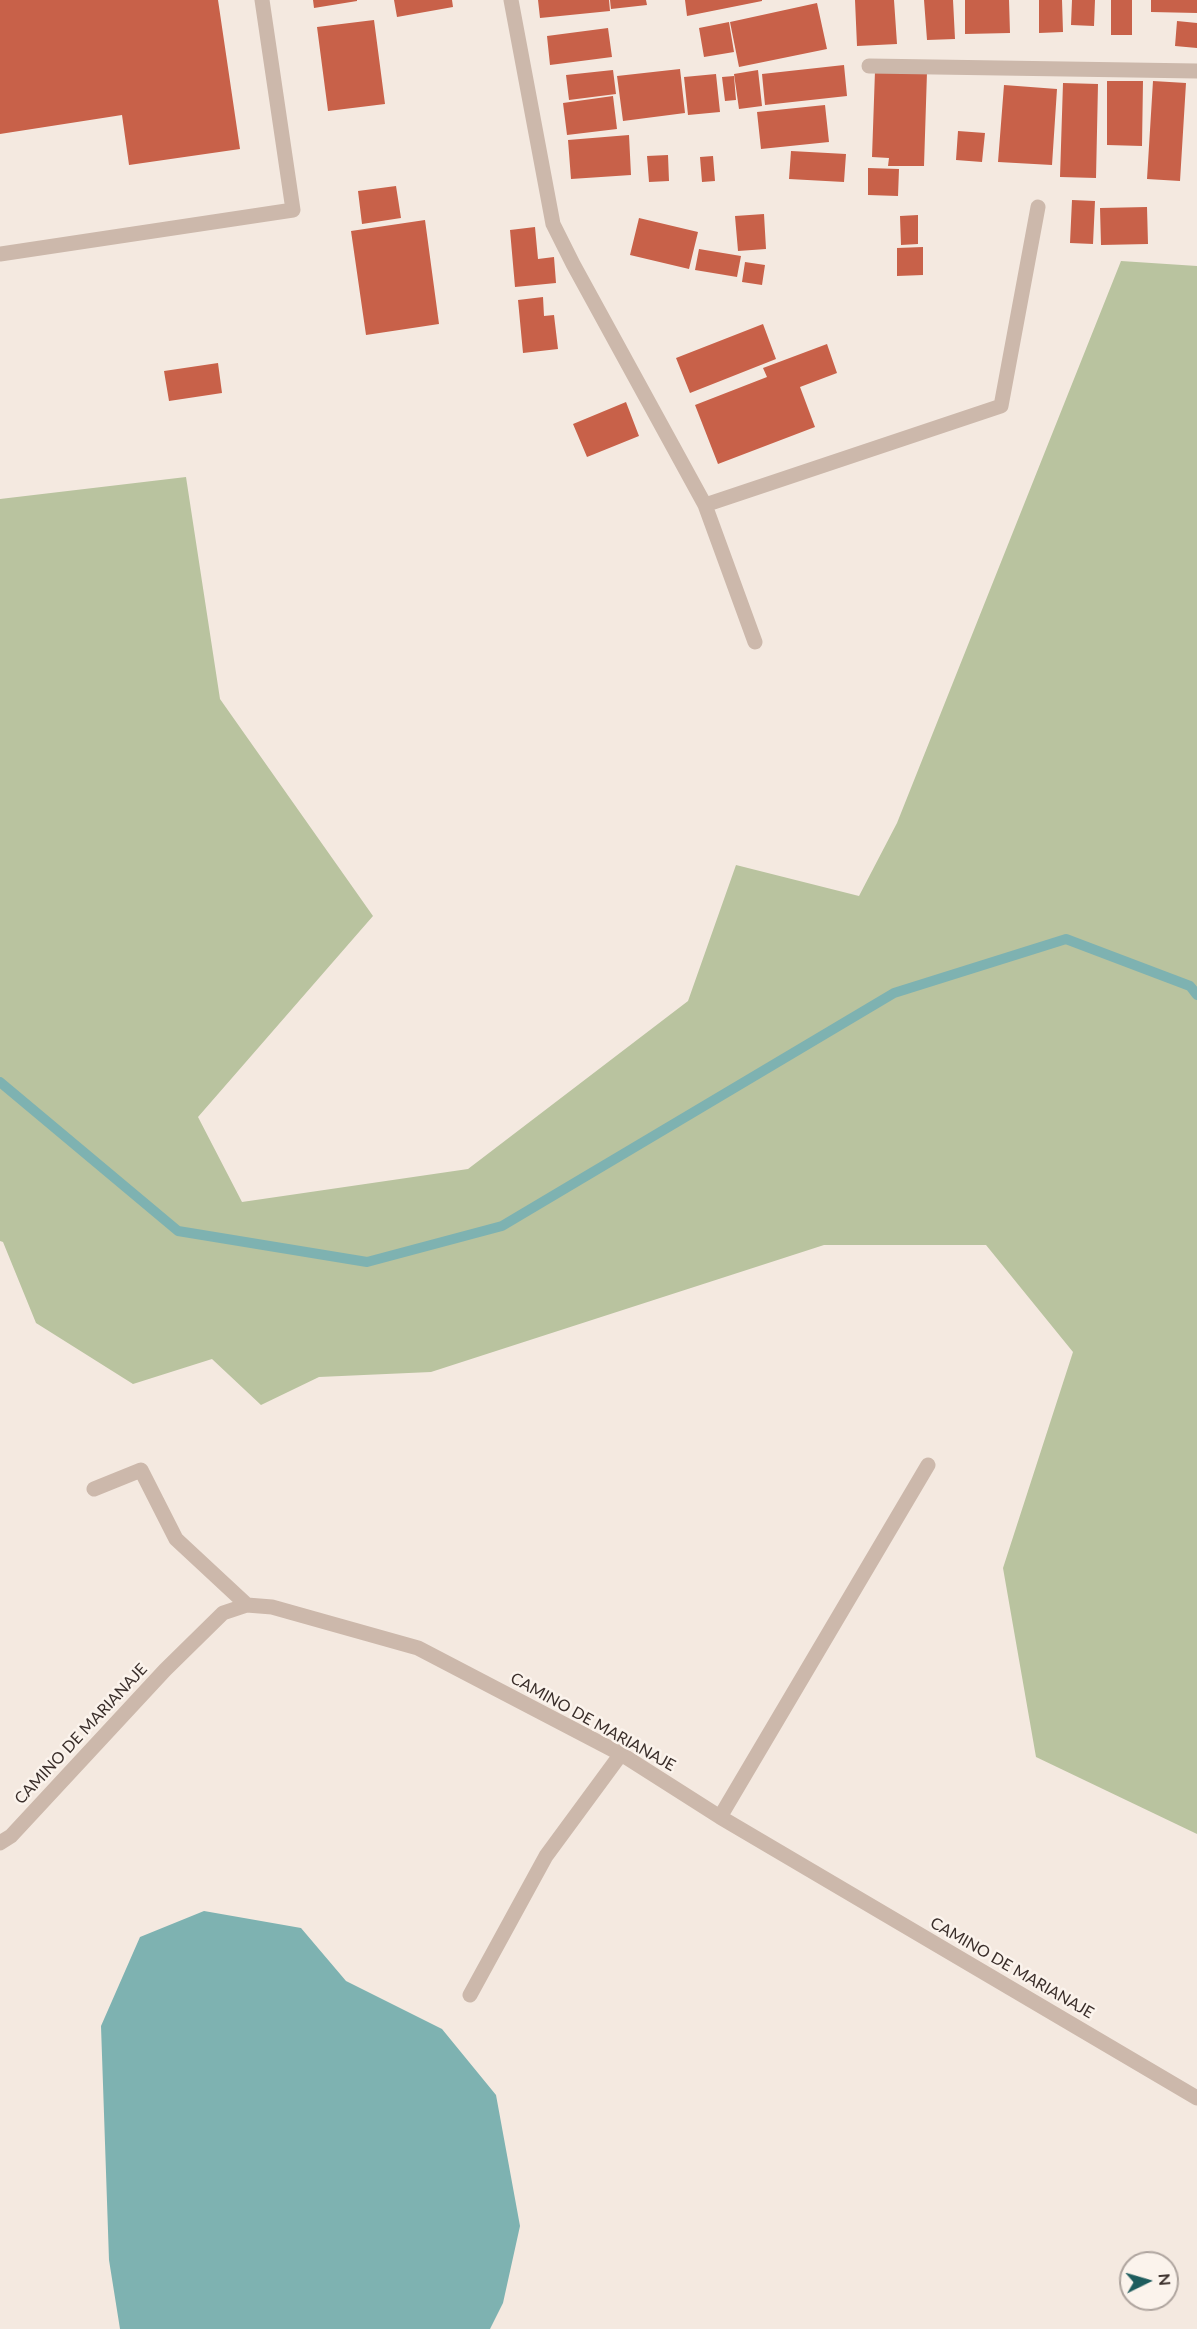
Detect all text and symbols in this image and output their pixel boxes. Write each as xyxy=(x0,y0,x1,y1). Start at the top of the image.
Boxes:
street label: CAMINO DE MARIANAJE xyxy=(11,1660,151,1808)
street label: CAMINO DE MARIANAJE xyxy=(507,1669,679,1775)
street label: CAMINO DE MARIANAJE xyxy=(927,1913,1097,2023)
north arrow xyxy=(1119,2251,1179,2311)
text: N xyxy=(1155,2273,1175,2287)

